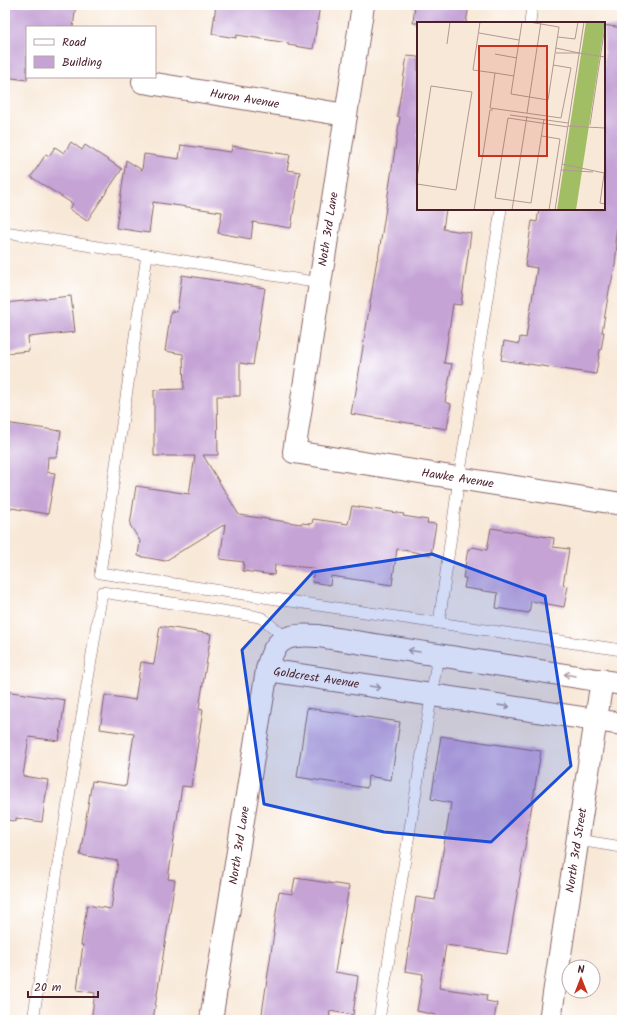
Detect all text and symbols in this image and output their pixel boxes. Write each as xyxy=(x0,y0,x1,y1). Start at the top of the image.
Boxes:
inset map xyxy=(417,22,605,210)
legend xyxy=(26,26,156,78)
text: Road xyxy=(62,33,87,52)
text: Building xyxy=(62,53,102,72)
street label: Huron Avenue xyxy=(209,84,281,114)
street label: Noth 3rd Lane xyxy=(313,190,344,268)
street label: Hawke Avenue xyxy=(420,463,496,494)
one-way arrow xyxy=(407,647,420,655)
street label: Goldcrest Avenue xyxy=(272,662,361,694)
one-way arrow xyxy=(564,671,577,679)
one-way arrow xyxy=(368,683,381,691)
one-way arrow xyxy=(497,702,510,710)
street label: North 3rd Lane xyxy=(224,804,255,886)
street label: North 3rd Street xyxy=(561,806,592,894)
north arrow xyxy=(561,959,601,999)
text: N xyxy=(578,961,585,979)
scale bar xyxy=(28,973,98,999)
text: 20 m xyxy=(34,978,62,997)

